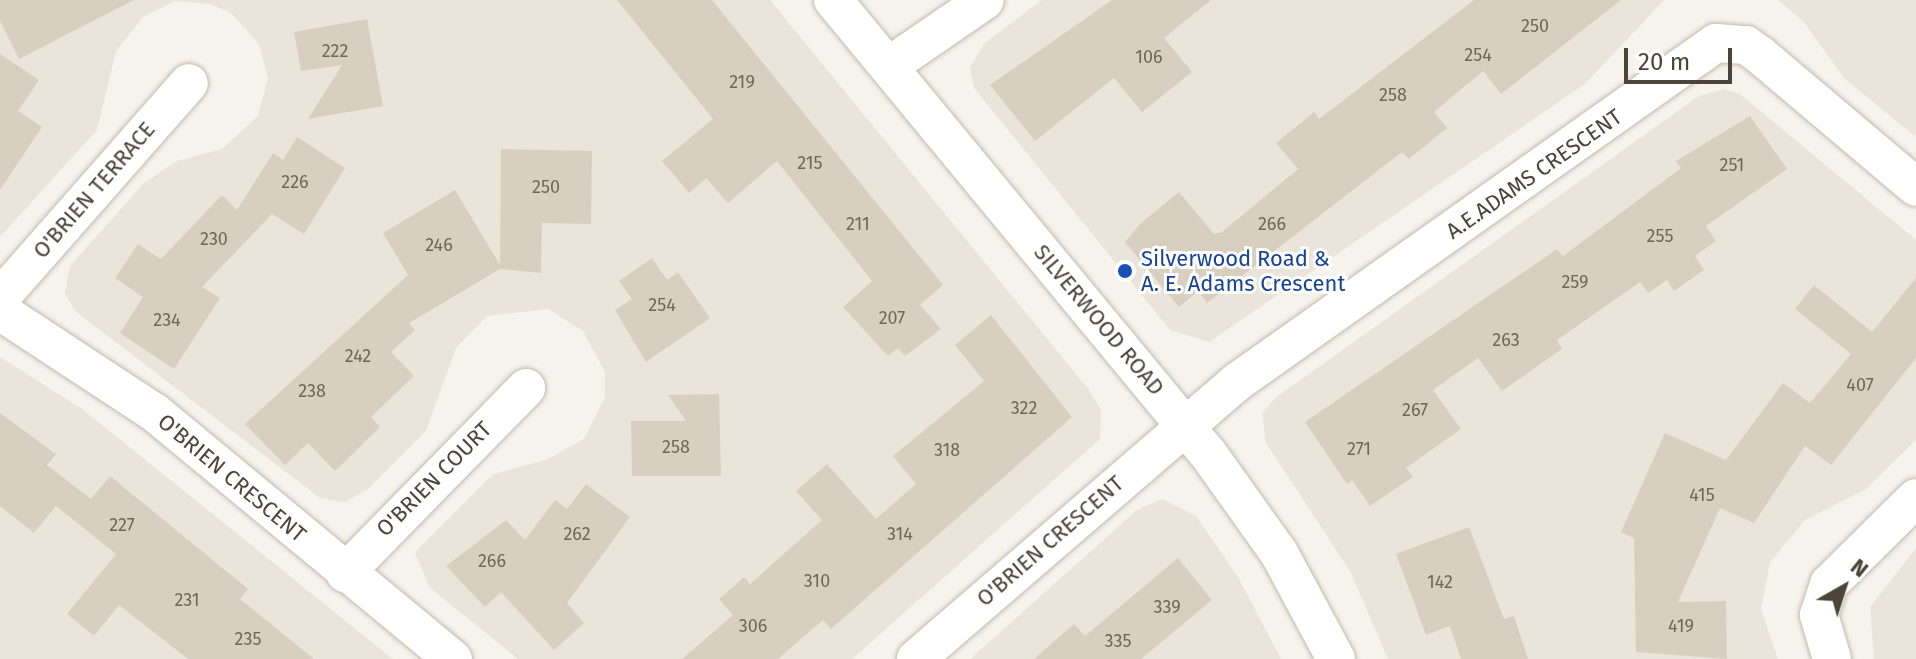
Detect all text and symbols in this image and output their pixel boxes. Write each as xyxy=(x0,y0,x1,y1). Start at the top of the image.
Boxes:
house number: 250 xyxy=(1521,15,1549,37)
scale bar xyxy=(1628,32,1736,82)
house number: 222 xyxy=(322,40,348,62)
house number: 254 xyxy=(1464,44,1492,66)
house number: 106 xyxy=(1135,46,1163,68)
text: 20 m xyxy=(1638,48,1690,76)
house number: 219 xyxy=(729,71,755,93)
house number: 258 xyxy=(1379,84,1407,106)
street label: A.E.ADAMS CRESCENT xyxy=(1441,103,1627,245)
street label: O'BRIEN TERRACE xyxy=(28,116,160,264)
house number: 215 xyxy=(797,152,823,174)
house number: 251 xyxy=(1720,154,1744,176)
house number: 226 xyxy=(281,171,309,193)
house number: 250 xyxy=(532,176,560,198)
house number: 211 xyxy=(846,213,870,235)
house number: 266 xyxy=(1258,213,1286,235)
house number: 255 xyxy=(1647,225,1673,247)
house number: 230 xyxy=(200,228,228,250)
house number: 246 xyxy=(425,234,453,256)
street label: SILVERWOOD ROAD xyxy=(1028,239,1170,401)
place label: Silverwood Road & A. E. Adams Crescent xyxy=(1141,245,1345,296)
marker: Silverwood Road & A. E. Adams Crescent xyxy=(1116,262,1134,280)
house number: 259 xyxy=(1561,271,1589,293)
house number: 254 xyxy=(648,294,676,316)
house number: 207 xyxy=(879,307,905,329)
house number: 234 xyxy=(153,309,181,331)
house number: 263 xyxy=(1492,329,1520,351)
house number: 242 xyxy=(345,345,371,367)
house number: 407 xyxy=(1846,374,1874,396)
house number: 238 xyxy=(298,380,326,402)
house number: 322 xyxy=(1011,397,1037,419)
house number: 267 xyxy=(1402,399,1428,421)
street label: O'BRIEN CRESCENT xyxy=(152,408,312,548)
street label: O'BRIEN COURT xyxy=(371,416,497,542)
house number: 258 xyxy=(662,436,690,458)
house number: 271 xyxy=(1347,438,1371,460)
house number: 318 xyxy=(934,439,960,461)
street label: O'BRIEN CRESCENT xyxy=(971,470,1129,612)
house number: 415 xyxy=(1689,484,1715,506)
house number: 227 xyxy=(109,514,135,536)
house number: 262 xyxy=(563,523,591,545)
house number: 314 xyxy=(887,523,913,545)
north arrow xyxy=(1804,547,1884,627)
house number: 266 xyxy=(478,550,506,572)
text: N xyxy=(1845,553,1874,583)
house number: 310 xyxy=(804,570,830,592)
house number: 142 xyxy=(1427,571,1453,593)
house number: 231 xyxy=(174,589,200,611)
house number: 339 xyxy=(1153,596,1181,618)
house number: 306 xyxy=(739,615,767,637)
house number: 419 xyxy=(1668,615,1694,637)
house number: 235 xyxy=(235,628,261,650)
house number: 335 xyxy=(1105,630,1131,652)

